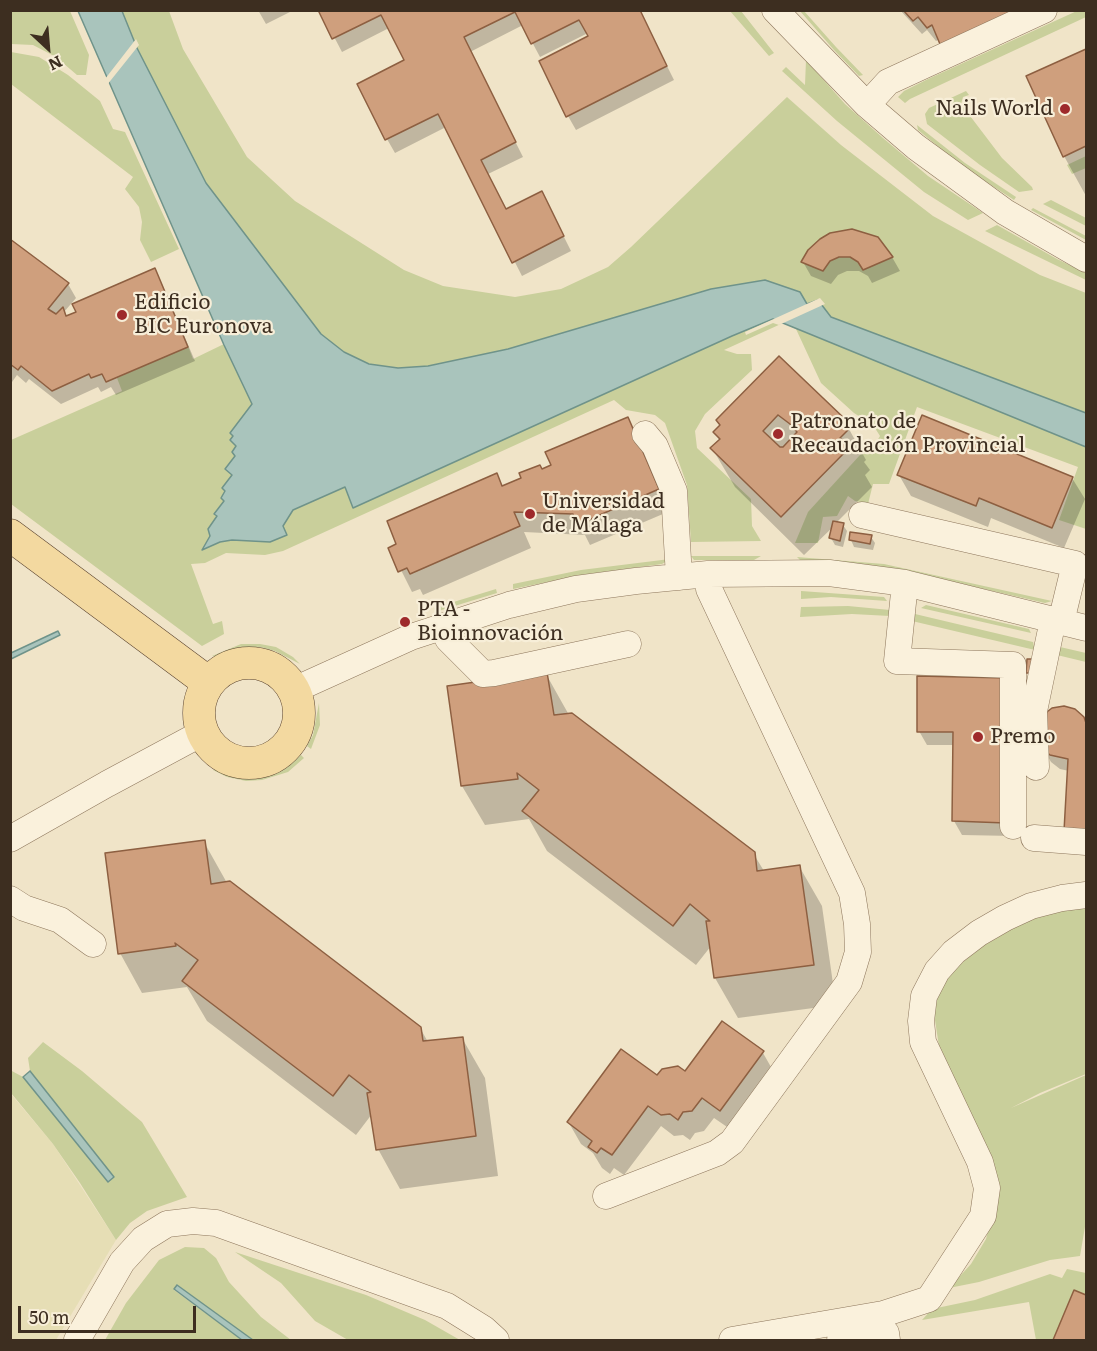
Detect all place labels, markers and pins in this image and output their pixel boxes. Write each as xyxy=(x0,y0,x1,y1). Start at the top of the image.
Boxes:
place label: Nails World xyxy=(935,96,1053,122)
marker: Nails World xyxy=(1058,102,1072,116)
place label: Edificio BIC Euronova xyxy=(134,290,273,340)
marker: Edificio BIC Euronova xyxy=(115,308,129,322)
place label: Patronato de Recaudación Provincial xyxy=(790,409,1025,459)
marker: Patronato de Recaudación Provincial xyxy=(771,427,785,441)
place label: Universidad de Málaga xyxy=(542,489,665,539)
marker: Universidad de Málaga xyxy=(523,507,537,521)
place label: PTA - Bioinnovación xyxy=(417,597,563,647)
marker: PTA - Bioinnovación xyxy=(398,615,412,629)
place label: Premo xyxy=(990,724,1056,750)
marker: Premo xyxy=(971,730,985,744)

